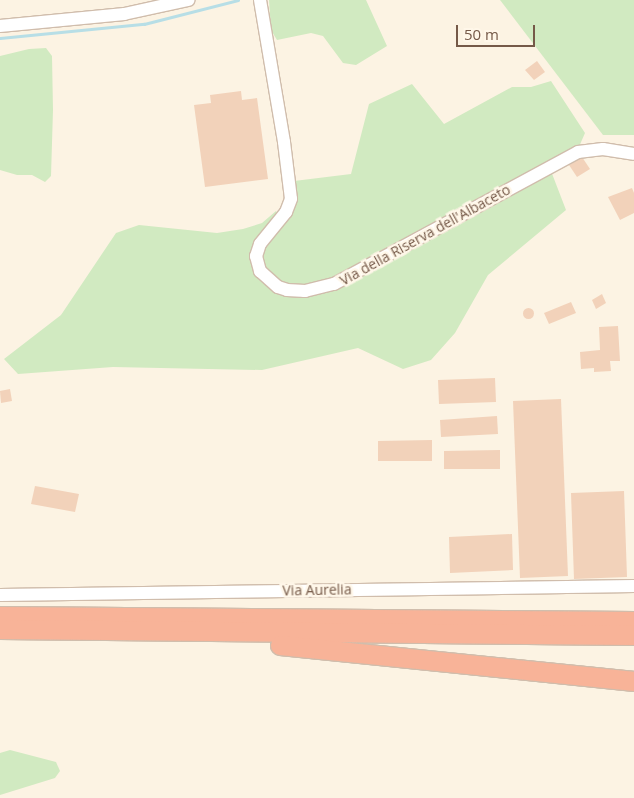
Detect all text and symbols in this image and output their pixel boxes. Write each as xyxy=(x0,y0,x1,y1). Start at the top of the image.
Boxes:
scale bar xyxy=(459,15,538,47)
text: 50 m xyxy=(464,24,499,44)
street label: Via della Riserva dell'Albaceto xyxy=(337,181,513,289)
street label: Via Aurelia xyxy=(282,581,352,599)

